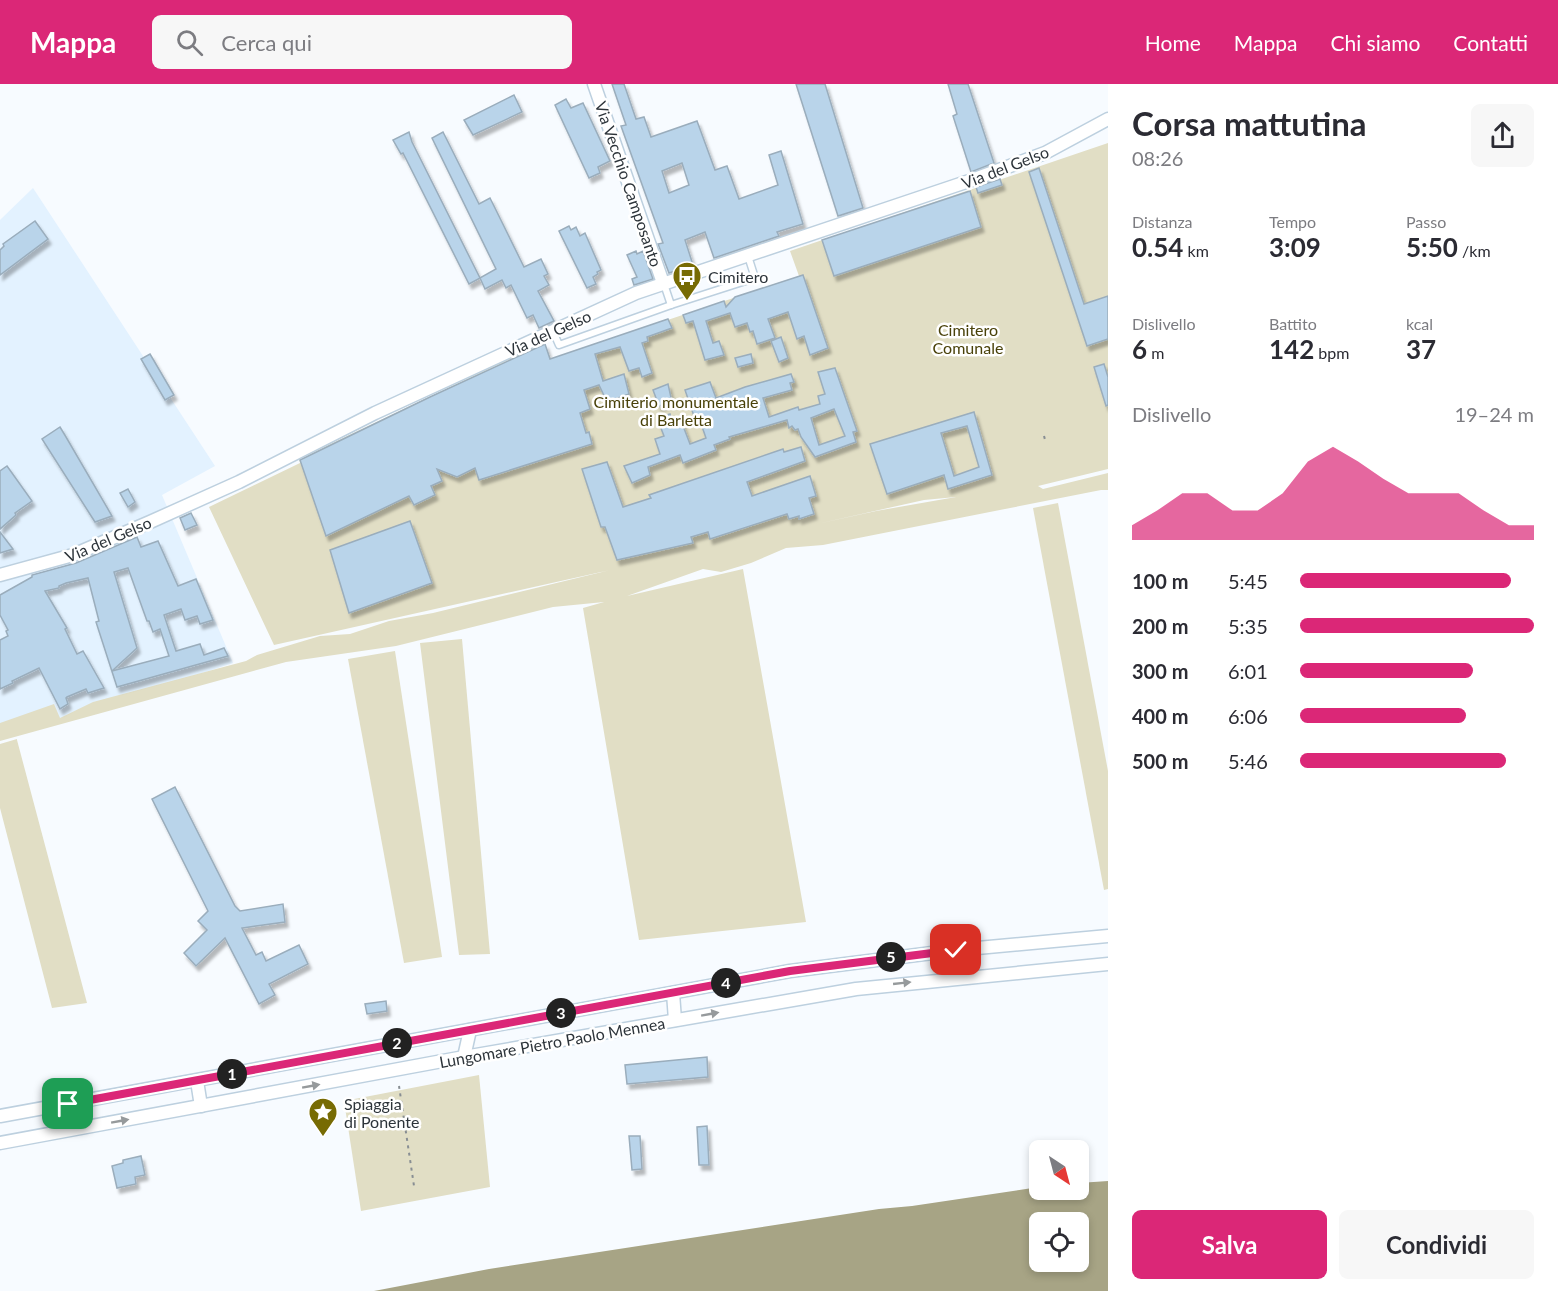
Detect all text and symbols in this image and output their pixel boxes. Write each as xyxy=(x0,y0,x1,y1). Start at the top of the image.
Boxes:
search box xyxy=(152,15,572,69)
text: Mappa xyxy=(30,25,116,59)
icon: search xyxy=(173,26,206,59)
text: Cerca qui xyxy=(221,29,312,56)
text: Home xyxy=(1145,30,1201,55)
text: Mappa xyxy=(1234,30,1297,55)
text: Chi siamo xyxy=(1330,30,1420,55)
text: Contatti xyxy=(1453,30,1528,55)
street label: Via Vecchio Camposanto xyxy=(592,99,666,269)
text: Corsa mattutina xyxy=(1132,103,1367,143)
button: share xyxy=(1471,104,1534,167)
street label: Via del Gelso xyxy=(959,142,1051,192)
text: 08:26 xyxy=(1132,146,1183,170)
text: Distanza xyxy=(1132,212,1193,231)
text: Tempo xyxy=(1269,212,1316,231)
text: Passo xyxy=(1406,212,1446,231)
text: 0.54 xyxy=(1132,231,1183,263)
text: 3:09 xyxy=(1269,231,1321,263)
text: 5:50 xyxy=(1406,231,1458,263)
text: km xyxy=(1183,241,1209,260)
text: /km xyxy=(1458,241,1491,260)
bus stop icon: Cimitero xyxy=(671,260,703,302)
place label: Cimitero xyxy=(708,267,768,286)
street label: Via del Gelso xyxy=(502,306,594,360)
text: Dislivello xyxy=(1132,314,1196,333)
text: Battito xyxy=(1269,314,1317,333)
text: kcal xyxy=(1406,314,1433,333)
park label: Cimitero Comunale xyxy=(933,320,1003,357)
text: 6 xyxy=(1132,333,1147,365)
text: 142 xyxy=(1269,333,1314,365)
text: 37 xyxy=(1406,333,1436,365)
text: m xyxy=(1147,343,1164,362)
text: bpm xyxy=(1314,343,1349,362)
park label: Cimiterio monumentale di Barletta xyxy=(594,392,758,429)
text: Dislivello xyxy=(1132,402,1211,426)
text: 19–24 m xyxy=(1454,402,1534,426)
street label: Via del Gelso xyxy=(62,512,154,566)
text: 100 m xyxy=(1132,569,1188,593)
text: 5:45 xyxy=(1228,569,1268,593)
text: 200 m xyxy=(1132,614,1188,638)
text: 5:35 xyxy=(1228,614,1268,638)
text: 300 m xyxy=(1132,659,1188,683)
text: 6:01 xyxy=(1228,659,1268,683)
text: 400 m xyxy=(1132,704,1188,728)
text: 6:06 xyxy=(1228,704,1268,728)
text: 500 m xyxy=(1132,749,1188,773)
text: 5:46 xyxy=(1228,749,1268,773)
pin xyxy=(930,924,981,975)
icon: check xyxy=(939,933,972,966)
pin: 5 xyxy=(876,942,906,972)
text: 5 xyxy=(886,947,896,966)
pin: 4 xyxy=(711,968,741,998)
text: 4 xyxy=(721,973,731,992)
one-way arrow xyxy=(893,979,912,988)
pin: 3 xyxy=(546,998,576,1028)
text: 3 xyxy=(556,1003,566,1022)
one-way arrow xyxy=(701,1009,720,1018)
street label: Lungomare Pietro Paolo Mennea xyxy=(438,1013,666,1071)
pin: 2 xyxy=(382,1028,412,1058)
text: 2 xyxy=(392,1033,402,1052)
pin: 1 xyxy=(217,1059,247,1089)
text: 1 xyxy=(227,1064,237,1083)
pin xyxy=(42,1078,93,1129)
one-way arrow xyxy=(302,1081,321,1090)
icon: arrive xyxy=(51,1087,84,1120)
place label: Spiaggia di Ponente xyxy=(344,1094,420,1131)
place icon: Spiaggia di Ponente xyxy=(307,1096,339,1138)
one-way arrow xyxy=(110,1116,129,1125)
north arrow xyxy=(1029,1140,1089,1200)
map controls xyxy=(1029,1140,1089,1272)
button: Salva xyxy=(1132,1210,1327,1279)
button: Condividi xyxy=(1339,1210,1534,1279)
button: locate xyxy=(1029,1212,1089,1272)

